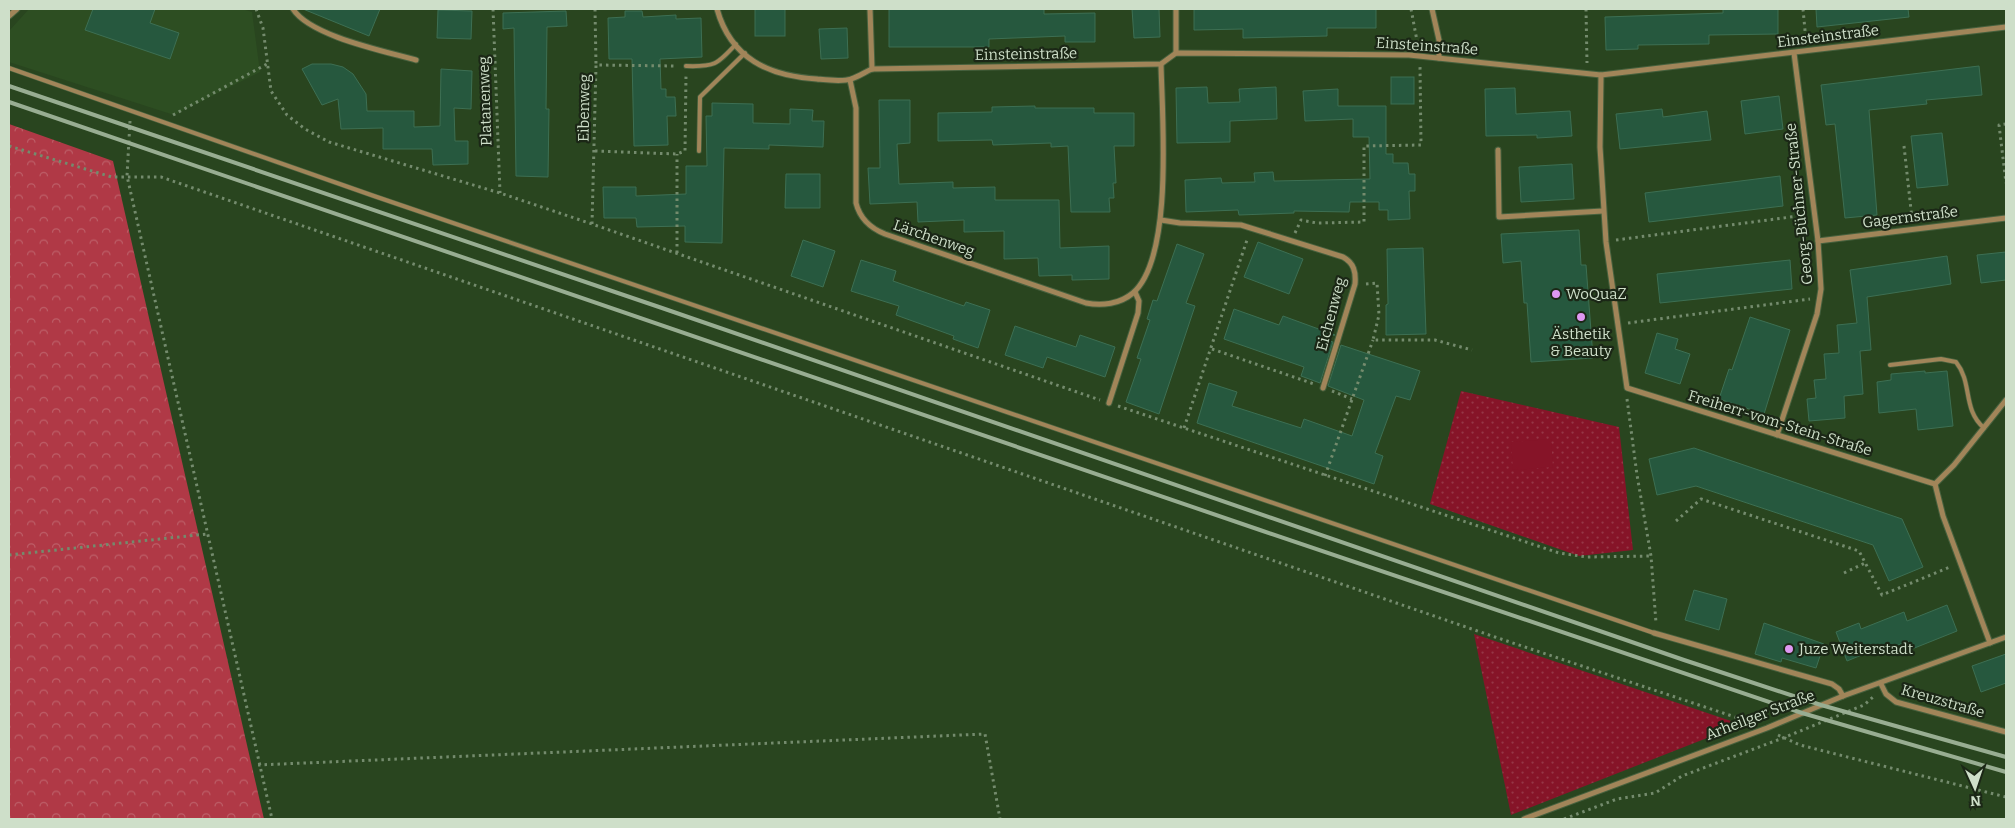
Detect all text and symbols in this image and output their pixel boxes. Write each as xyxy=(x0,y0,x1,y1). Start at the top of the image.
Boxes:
street label: Einsteinstraße xyxy=(1776,21,1880,51)
street label: Einsteinstraße xyxy=(1375,33,1479,59)
street label: Einsteinstraße xyxy=(975,44,1077,64)
street label: Platanenweg xyxy=(474,56,496,146)
street label: Eibenweg xyxy=(574,74,594,142)
street label: Georg-Büchner-Straße xyxy=(1782,122,1816,286)
street label: Gagernstraße xyxy=(1861,202,1959,232)
street label: Lärchenweg xyxy=(891,216,977,260)
street label: Eichenweg xyxy=(1312,275,1350,353)
place label: WoQuaZ xyxy=(1566,285,1627,303)
marker: WoQuaZ xyxy=(1550,288,1562,300)
marker: Ästhetik & Beauty xyxy=(1575,311,1587,323)
place label: Ästhetik & Beauty xyxy=(1550,325,1612,360)
street label: Freiherr-vom-Stein-Straße xyxy=(1686,386,1874,460)
place label: Juze Weiterstadt xyxy=(1798,640,1914,658)
marker: Juze Weiterstadt xyxy=(1783,643,1795,655)
street label: Kreuzstraße xyxy=(1899,681,1987,721)
street label: Arheilger Straße xyxy=(1703,686,1817,744)
north arrow xyxy=(1950,763,2000,813)
text: N xyxy=(1970,792,1981,809)

